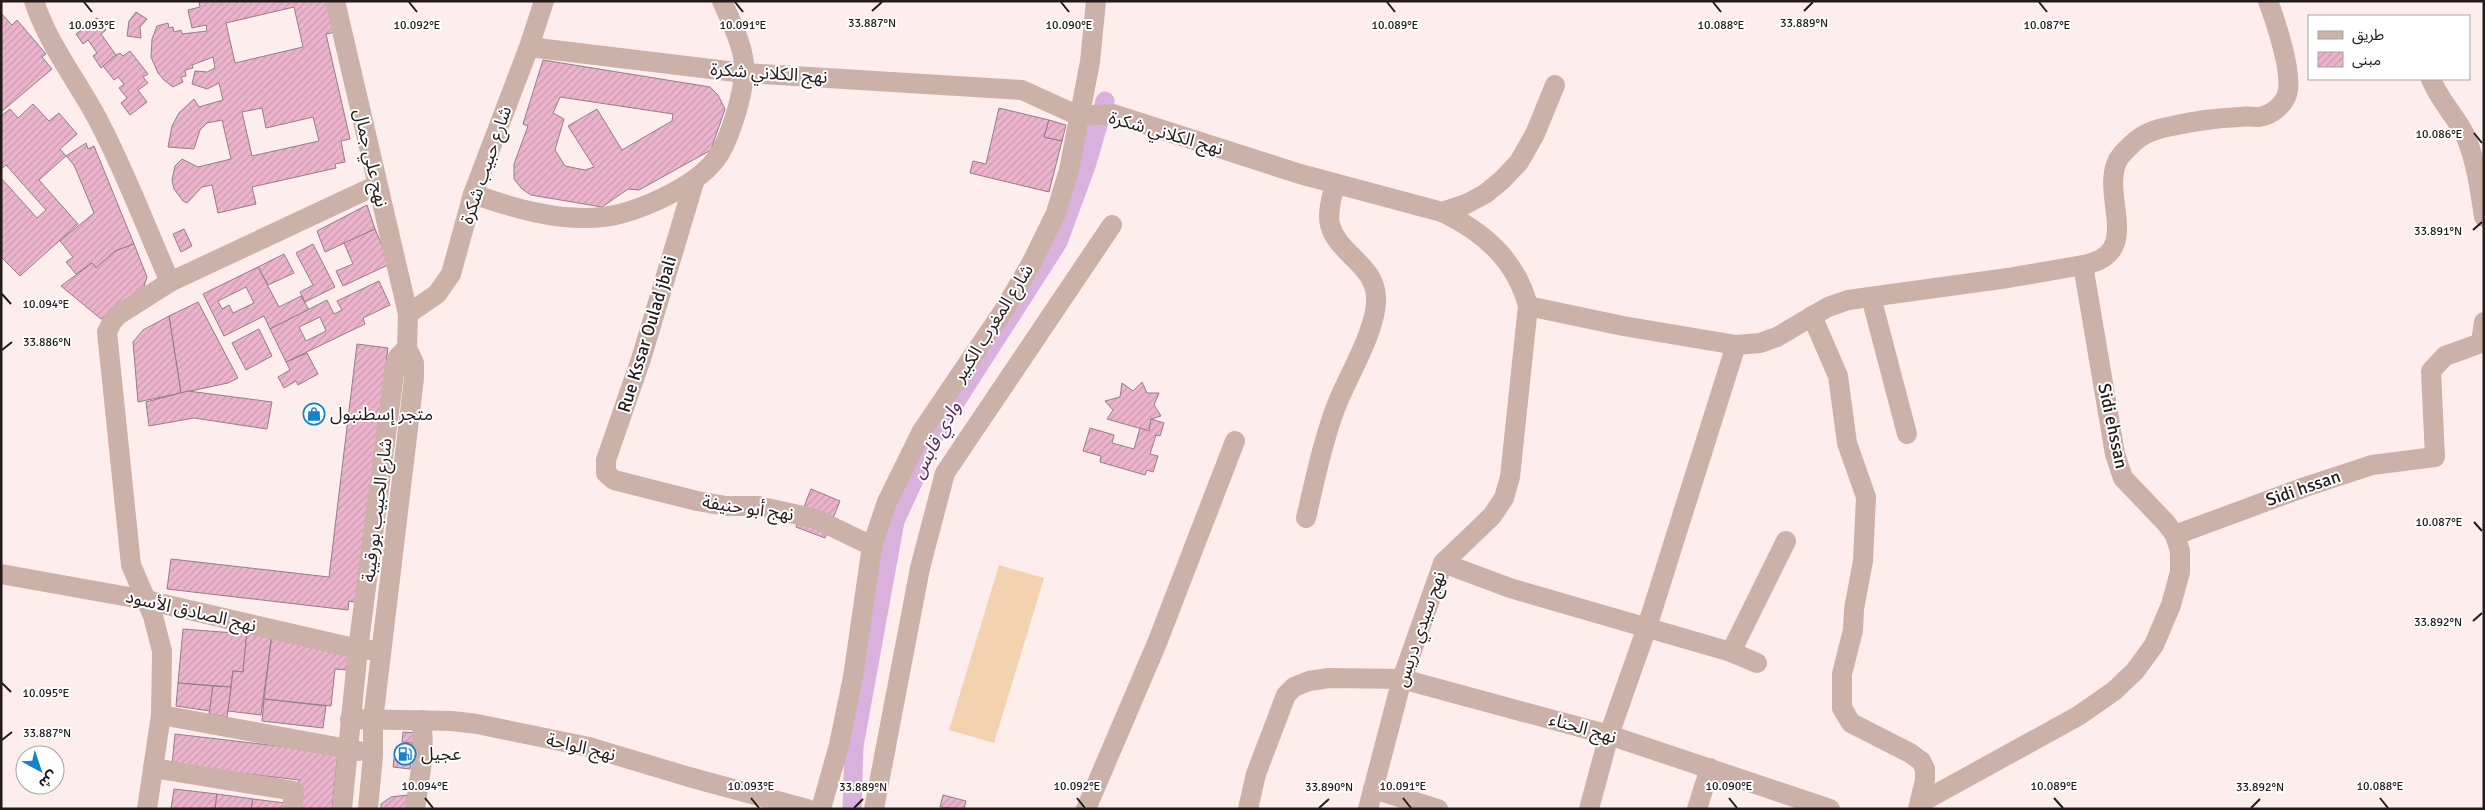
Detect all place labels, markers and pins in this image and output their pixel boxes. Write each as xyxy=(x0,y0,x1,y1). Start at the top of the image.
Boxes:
shop icon: متجر إسطنبول xyxy=(302,402,326,426)
place label: متجر إسطنبول xyxy=(330,403,433,426)
fuel station icon: عجيل xyxy=(393,742,417,766)
place label: عجيل xyxy=(421,743,461,765)

